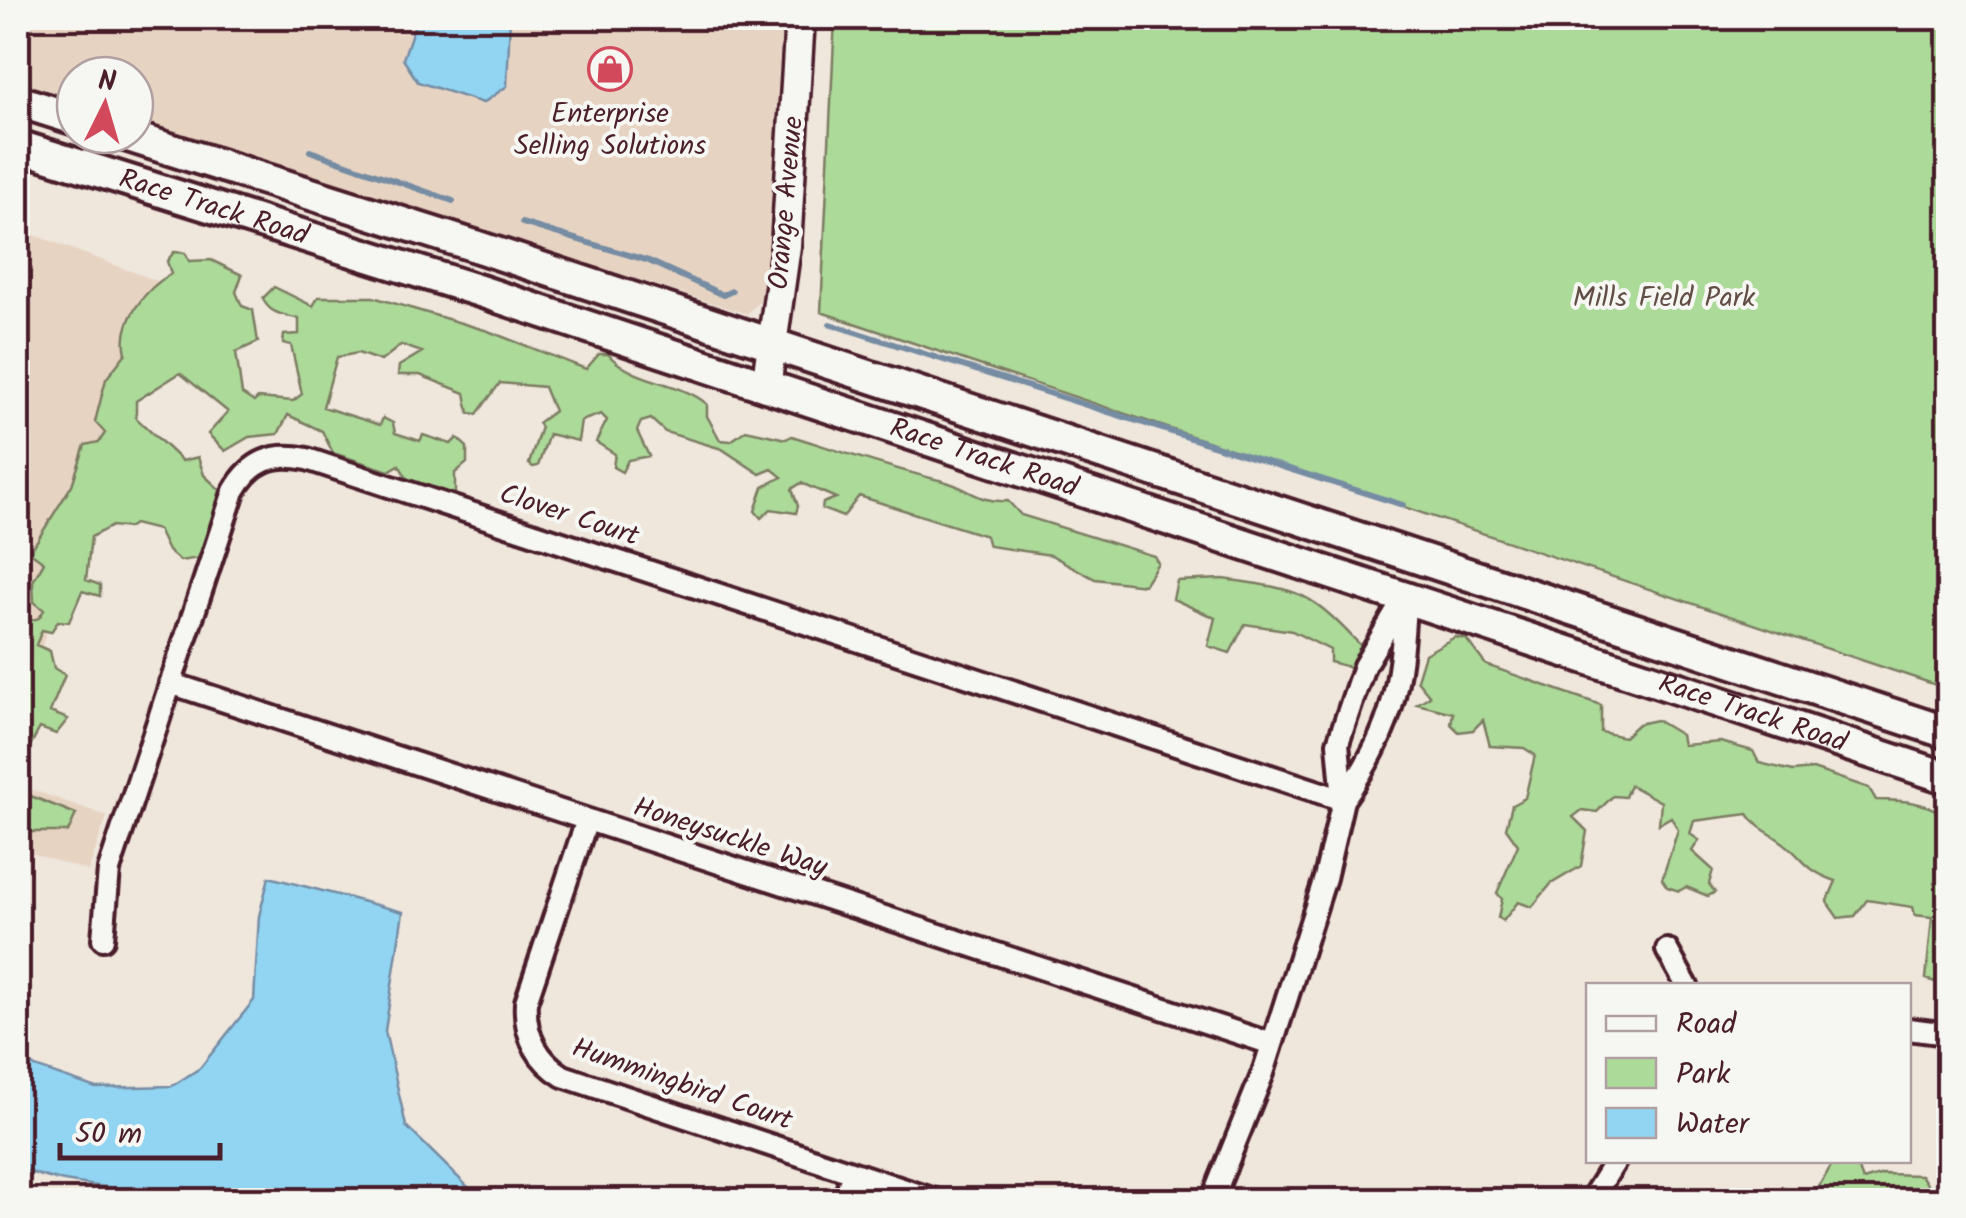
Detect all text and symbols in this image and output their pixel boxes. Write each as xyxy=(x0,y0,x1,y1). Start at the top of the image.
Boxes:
shop icon: Enterprise Selling Solutions xyxy=(587,46,633,92)
north arrow xyxy=(55,55,155,155)
text: N xyxy=(96,59,118,106)
place label: Enterprise Selling Solutions xyxy=(514,92,706,169)
street label: Orange Avenue xyxy=(757,114,817,292)
street label: Race Track Road xyxy=(113,157,315,259)
park label: Mills Field Park xyxy=(1573,276,1756,321)
street label: Race Track Road xyxy=(884,406,1085,511)
street label: Clover Court xyxy=(493,472,646,560)
street label: Race Track Road xyxy=(1652,661,1854,766)
street label: Honeysuckle Way xyxy=(627,785,834,891)
legend xyxy=(1586,983,1911,1163)
text: Road xyxy=(1676,1001,1737,1049)
street label: Hummingbird Court xyxy=(566,1026,799,1144)
text: Park xyxy=(1676,1051,1731,1099)
scale bar xyxy=(60,1098,220,1160)
text: Water xyxy=(1676,1101,1751,1149)
text: 50 m xyxy=(75,1111,142,1159)

